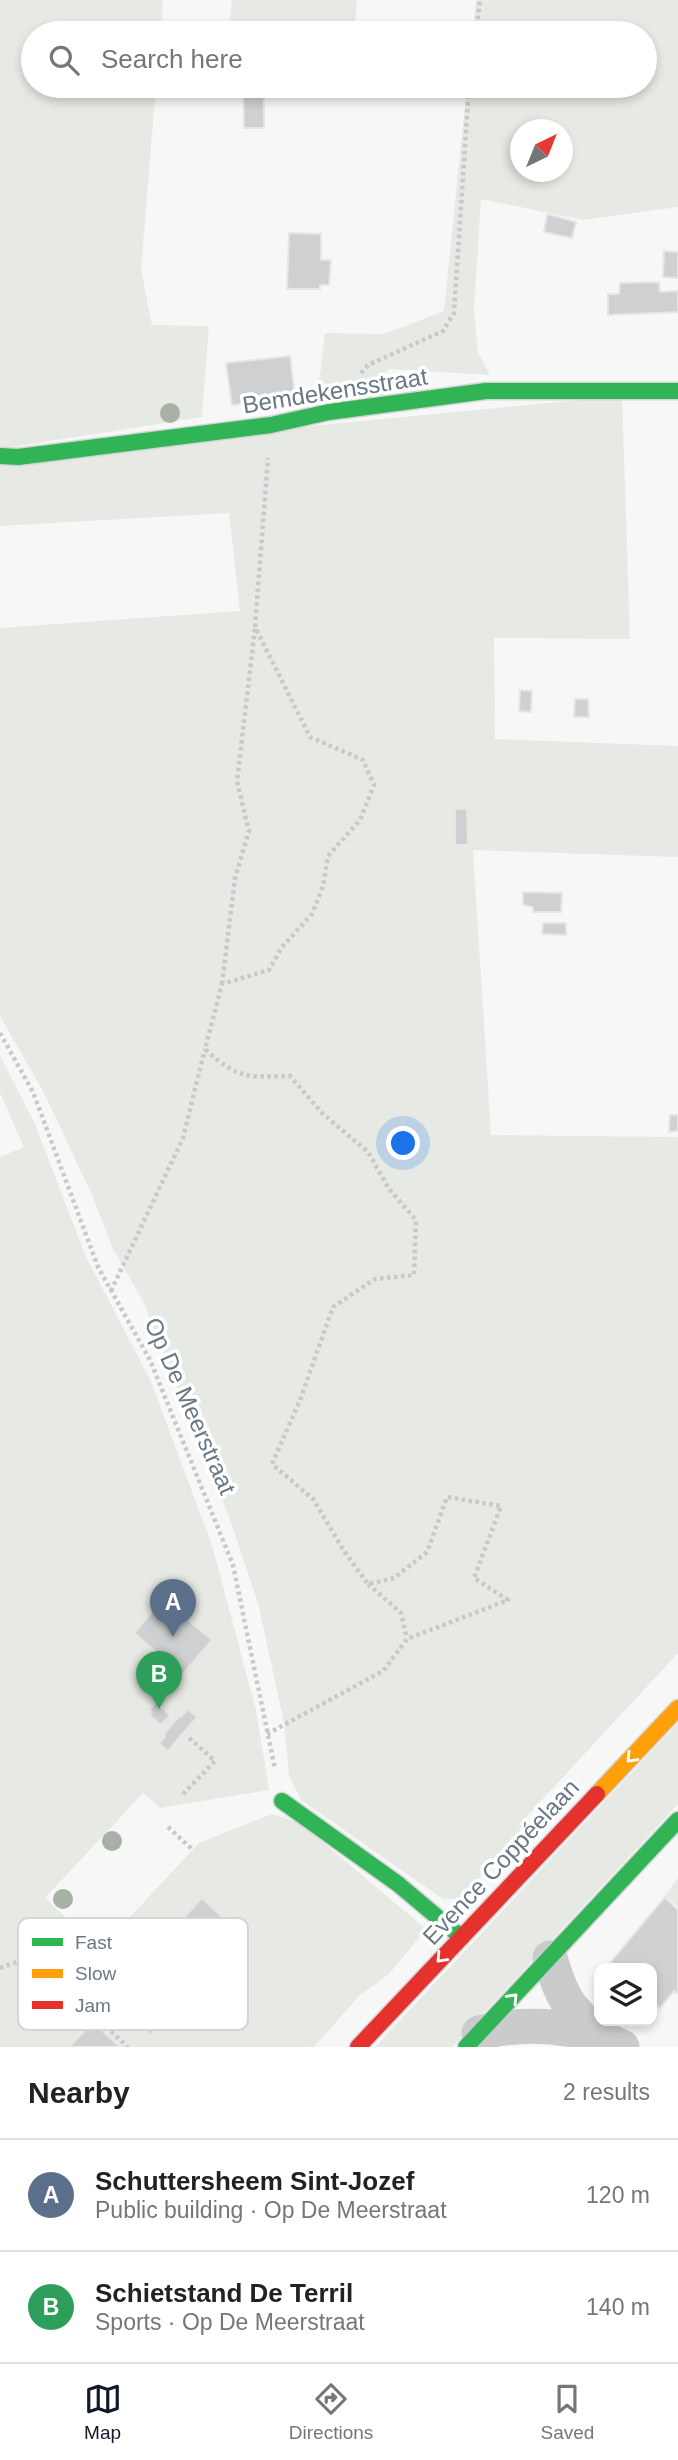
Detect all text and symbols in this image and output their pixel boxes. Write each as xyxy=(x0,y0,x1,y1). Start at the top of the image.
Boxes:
search box xyxy=(21,21,657,98)
icon: search xyxy=(45,41,83,79)
text: Search here xyxy=(101,44,243,74)
north arrow xyxy=(510,119,573,182)
street label: Bemdekensstraat xyxy=(241,363,430,418)
your location xyxy=(386,1126,420,1160)
street label: Op De Meerstraat xyxy=(139,1313,242,1499)
pin: A xyxy=(150,1579,196,1637)
pin: B xyxy=(136,1651,182,1709)
one-way arrow xyxy=(627,1750,639,1763)
street label: Evence Coppéelaan xyxy=(417,1773,584,1950)
legend xyxy=(18,1918,248,2030)
text: Fast xyxy=(75,1932,113,1953)
one-way arrow xyxy=(436,1950,449,1963)
text: Slow xyxy=(75,1963,116,1984)
map controls xyxy=(594,1963,657,2026)
button: layers xyxy=(594,1963,657,2026)
one-way arrow xyxy=(505,1993,517,2006)
text: Jam xyxy=(75,1995,111,2016)
text: Nearby xyxy=(28,2076,130,2109)
text: 2 results xyxy=(563,2079,650,2105)
text: Schuttersheem Sint-Jozef xyxy=(95,2166,414,2196)
text: A xyxy=(43,2182,59,2208)
text: 120 m xyxy=(586,2182,650,2208)
text: Public building · Op De Meerstraat xyxy=(95,2197,447,2223)
text: Schietstand De Terril xyxy=(95,2278,353,2308)
text: B xyxy=(43,2294,59,2320)
text: 140 m xyxy=(586,2294,650,2320)
text: Sports · Op De Meerstraat xyxy=(95,2309,365,2335)
tab: Map xyxy=(84,2380,122,2444)
tab: Directions xyxy=(289,2380,373,2444)
tab: Saved xyxy=(540,2380,594,2444)

